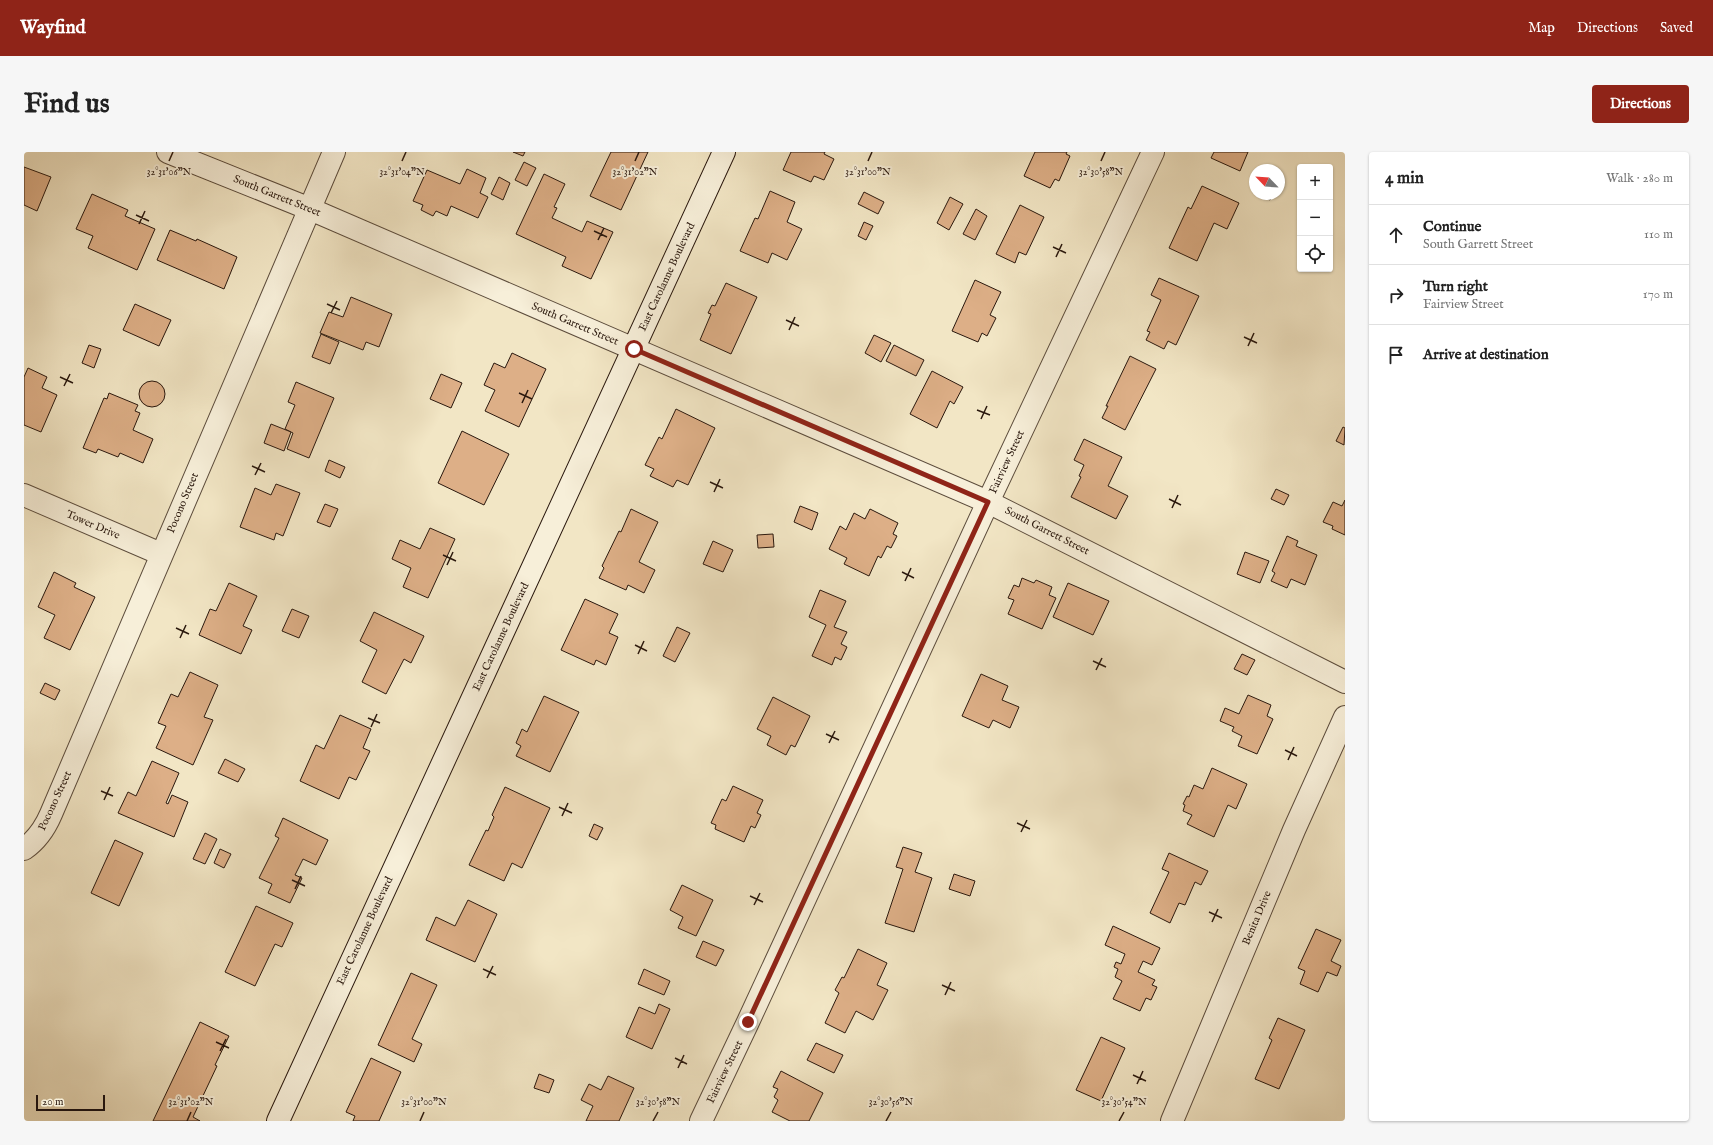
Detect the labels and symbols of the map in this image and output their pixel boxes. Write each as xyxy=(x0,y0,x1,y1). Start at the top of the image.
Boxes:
north arrow xyxy=(1249,164,1285,200)
text: 32°31'06"N xyxy=(147,166,192,179)
text: 32°31'04"N xyxy=(379,166,425,179)
text: 32°31'02"N xyxy=(612,166,658,179)
text: 32°31'00"N xyxy=(845,166,891,179)
text: 32°30'58"N xyxy=(1079,166,1123,179)
street label: South Garrett Street xyxy=(231,172,323,220)
street label: East Carolanne Boulevard xyxy=(636,220,698,334)
street label: South Garrett Street xyxy=(529,299,621,349)
route start xyxy=(625,340,643,358)
street label: Fairview Street xyxy=(986,428,1028,496)
street label: Pocono Street xyxy=(164,471,202,535)
street label: South Garrett Street xyxy=(1002,504,1092,558)
street label: Tower Drive xyxy=(64,507,122,543)
street label: East Carolanne Boulevard xyxy=(470,580,532,694)
street label: Pocono Street xyxy=(35,769,75,833)
street label: East Carolanne Boulevard xyxy=(334,874,396,988)
street label: Benita Drive xyxy=(1239,889,1275,947)
route end xyxy=(739,1013,757,1031)
street label: Fairview Street xyxy=(704,1038,746,1106)
scale bar xyxy=(36,1093,105,1112)
text: 32°31'02"N xyxy=(168,1096,214,1109)
text: 32°31'00"N xyxy=(401,1096,447,1109)
text: 32°30'58"N xyxy=(636,1096,680,1109)
text: 32°30'56"N xyxy=(869,1096,914,1109)
text: 32°30'54"N xyxy=(1101,1096,1147,1109)

